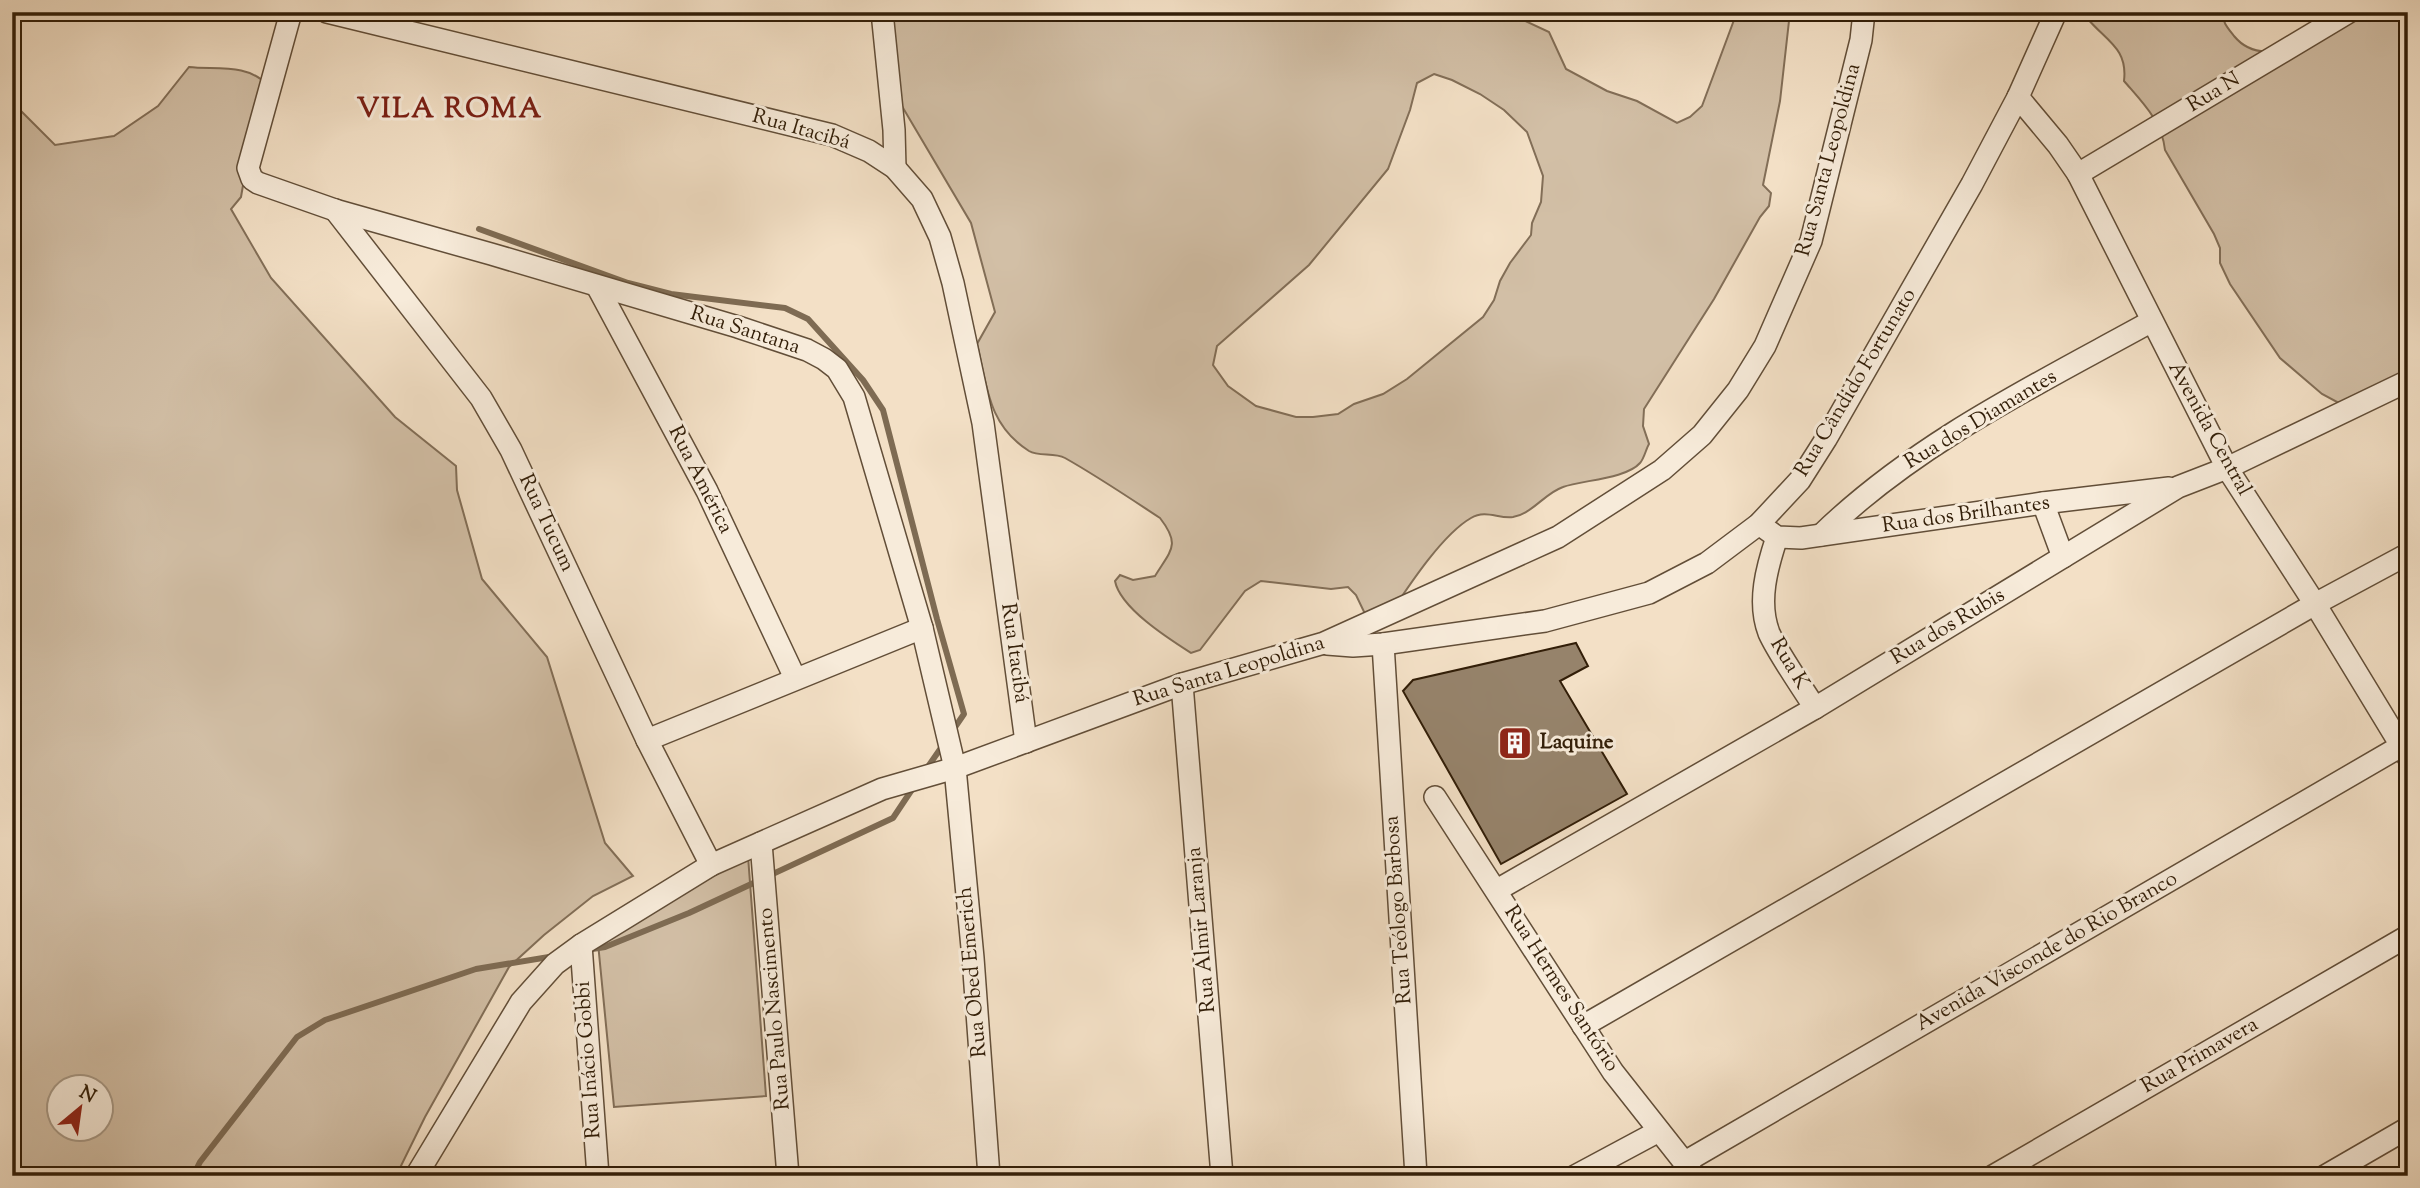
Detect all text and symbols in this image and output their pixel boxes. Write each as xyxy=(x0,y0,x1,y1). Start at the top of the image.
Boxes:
street label: Rua Santa Leopoldina xyxy=(1789,60,1869,260)
street label: Rua N xyxy=(2182,65,2247,121)
district label: VILA ROMA xyxy=(357,90,543,130)
street label: Rua Itacibá xyxy=(749,102,854,158)
street label: Rua Cândido Fortunato xyxy=(1788,283,1924,483)
street label: Rua Santana xyxy=(686,299,804,363)
street label: Avenida Central xyxy=(2160,356,2258,502)
street label: Rua dos Diamantes xyxy=(1899,363,2063,477)
street label: Rua América xyxy=(660,421,740,539)
street label: Rua Tucum xyxy=(510,469,582,577)
street label: Rua dos Brilhantes xyxy=(1880,488,2052,542)
street label: Rua dos Rubis xyxy=(1885,581,2011,673)
street label: Rua Itacibá xyxy=(992,601,1036,705)
street label: Rua Santa Leopoldina xyxy=(1130,629,1329,715)
street label: Rua K xyxy=(1762,632,1816,696)
building icon: Laquine xyxy=(1496,724,1534,762)
place label: Laquine xyxy=(1540,728,1614,758)
street label: Rua Teólogo Barbosa xyxy=(1377,814,1421,1005)
street label: Rua Almir Laranja xyxy=(1180,846,1224,1014)
street label: Avenida Visconde do Rio Branco xyxy=(1911,865,2183,1039)
street label: Rua Obed Emerich xyxy=(951,885,995,1059)
street label: Rua Hermes Santório xyxy=(1496,900,1626,1078)
street label: Rua Paulo Nascimento xyxy=(751,906,799,1112)
street label: Rua Inácio Gobbi xyxy=(569,980,609,1140)
street label: Rua Primavera xyxy=(2136,1010,2264,1102)
north arrow xyxy=(46,1072,116,1142)
text: N xyxy=(74,1080,100,1111)

